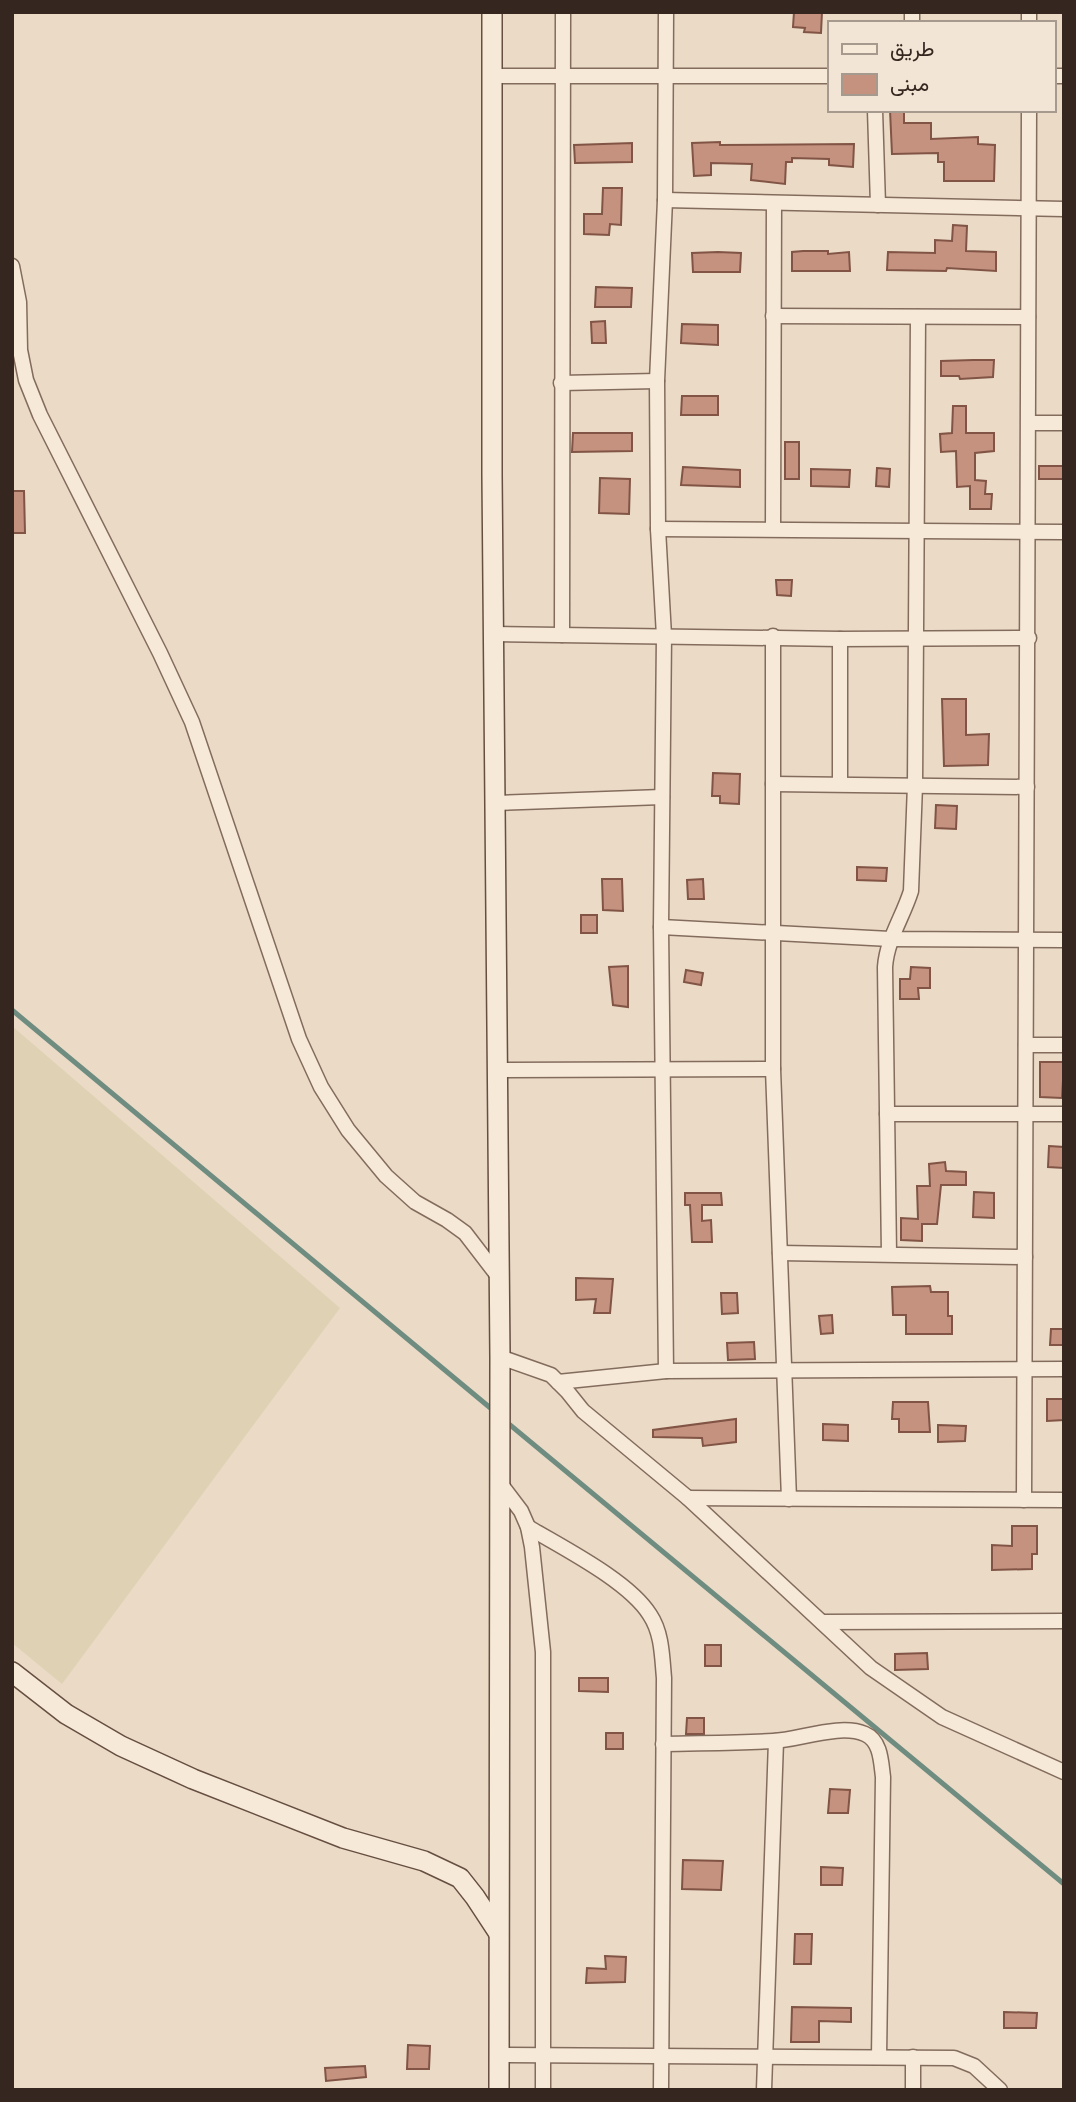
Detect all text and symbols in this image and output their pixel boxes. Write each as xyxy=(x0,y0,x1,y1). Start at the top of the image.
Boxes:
legend xyxy=(828,21,1055,112)
text: طريق xyxy=(890,34,935,62)
text: مبنى xyxy=(890,69,929,97)

